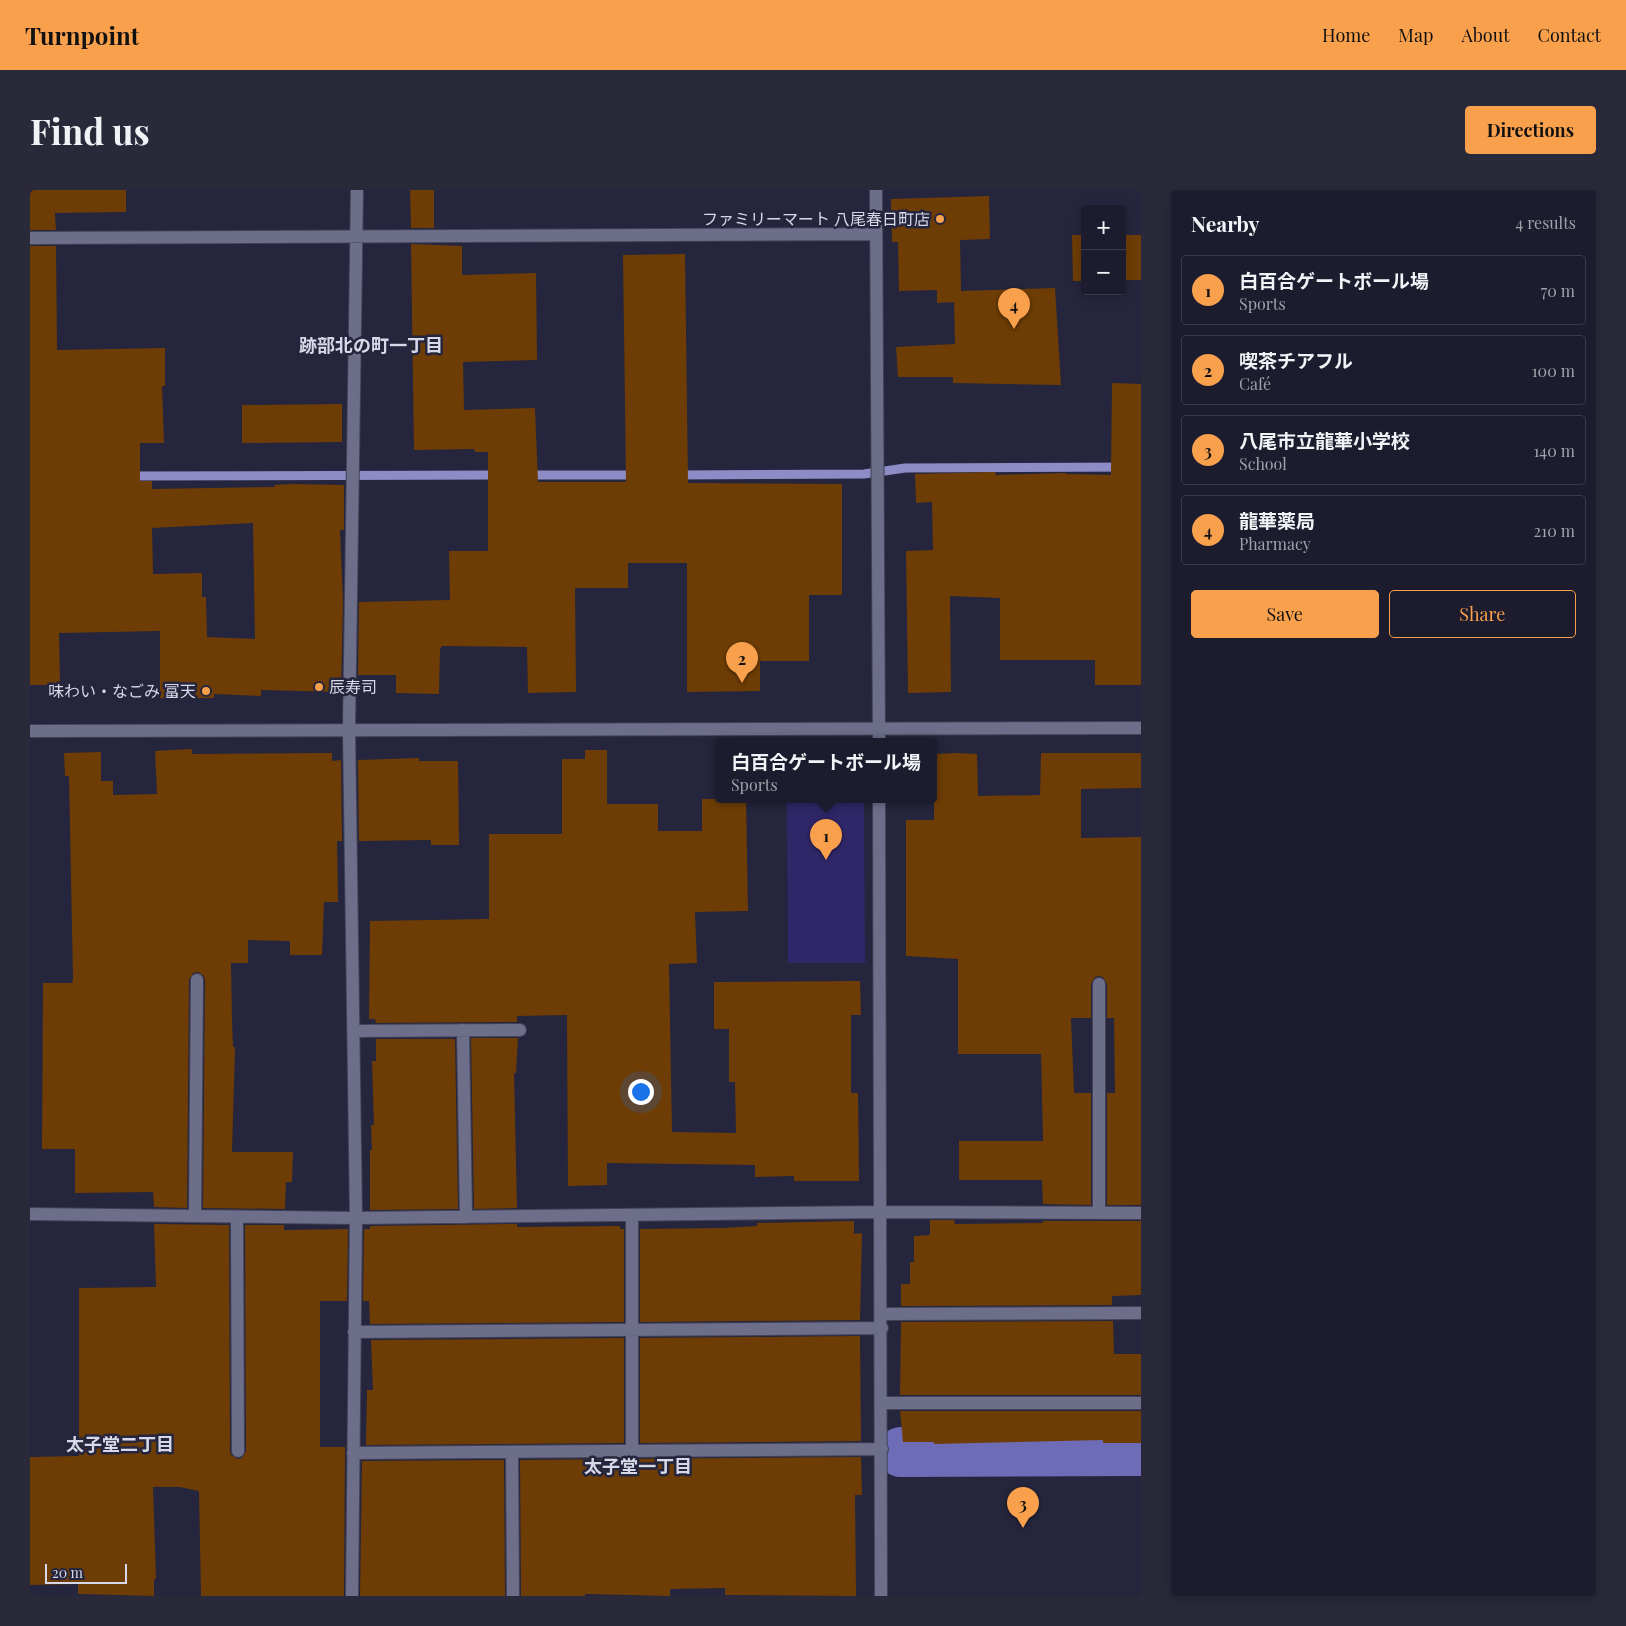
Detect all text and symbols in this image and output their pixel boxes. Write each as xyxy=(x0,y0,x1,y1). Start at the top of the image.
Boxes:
text: Turnpoint xyxy=(25,19,139,51)
text: Home xyxy=(1322,23,1370,47)
text: Map xyxy=(1398,23,1433,47)
text: About xyxy=(1461,23,1510,47)
text: Contact xyxy=(1538,23,1601,47)
button: Directions xyxy=(1465,106,1596,154)
text: Find us xyxy=(30,107,150,154)
map controls xyxy=(1081,205,1126,295)
button: + xyxy=(1081,205,1126,250)
place label: ファミリーマート 八尾春日町店 xyxy=(702,208,930,229)
text: Nearby xyxy=(1191,209,1260,237)
text: 4 results xyxy=(1515,212,1576,233)
marker: ファミリーマート 八尾春日町店 xyxy=(934,213,946,225)
button: − xyxy=(1081,250,1126,295)
text: 白百合ゲートボール場 xyxy=(1239,267,1429,293)
text: 1 xyxy=(1205,280,1211,301)
text: 70 m xyxy=(1541,280,1575,301)
pin: 4 xyxy=(998,288,1030,329)
text: Sports xyxy=(1239,293,1286,314)
district label: 跡部北の町一丁目 xyxy=(299,333,443,357)
text: 喫茶チアフル xyxy=(1239,347,1353,373)
text: 2 xyxy=(1204,360,1212,381)
text: 100 m xyxy=(1532,360,1575,381)
text: Café xyxy=(1239,373,1271,394)
text: 八尾市立龍華小学校 xyxy=(1239,427,1410,453)
text: 3 xyxy=(1204,440,1212,461)
text: 140 m xyxy=(1533,440,1575,461)
text: School xyxy=(1239,453,1287,474)
text: 龍華薬局 xyxy=(1239,507,1315,533)
text: 4 xyxy=(1204,520,1212,541)
text: 210 m xyxy=(1534,520,1575,541)
text: Pharmacy xyxy=(1239,533,1311,554)
button: Save xyxy=(1191,590,1379,638)
button: Share xyxy=(1389,590,1576,638)
pin: 2 xyxy=(726,642,758,683)
place label: 辰寿司 xyxy=(329,676,377,697)
place label: 味わい・なごみ 富天 xyxy=(48,680,196,701)
marker: 辰寿司 xyxy=(313,681,325,693)
marker: 味わい・なごみ 富天 xyxy=(200,685,212,697)
popup xyxy=(715,738,937,803)
text: 白百合ゲートボール場 xyxy=(731,748,921,774)
text: Sports xyxy=(731,774,778,795)
pin: 1 xyxy=(810,819,842,860)
your location xyxy=(628,1079,654,1105)
district label: 太子堂二丁目 xyxy=(66,1432,174,1456)
district label: 太子堂一丁目 xyxy=(584,1454,692,1478)
pin: 3 xyxy=(1007,1487,1039,1528)
scale bar xyxy=(45,1561,128,1584)
text: 20 m xyxy=(52,1563,83,1582)

